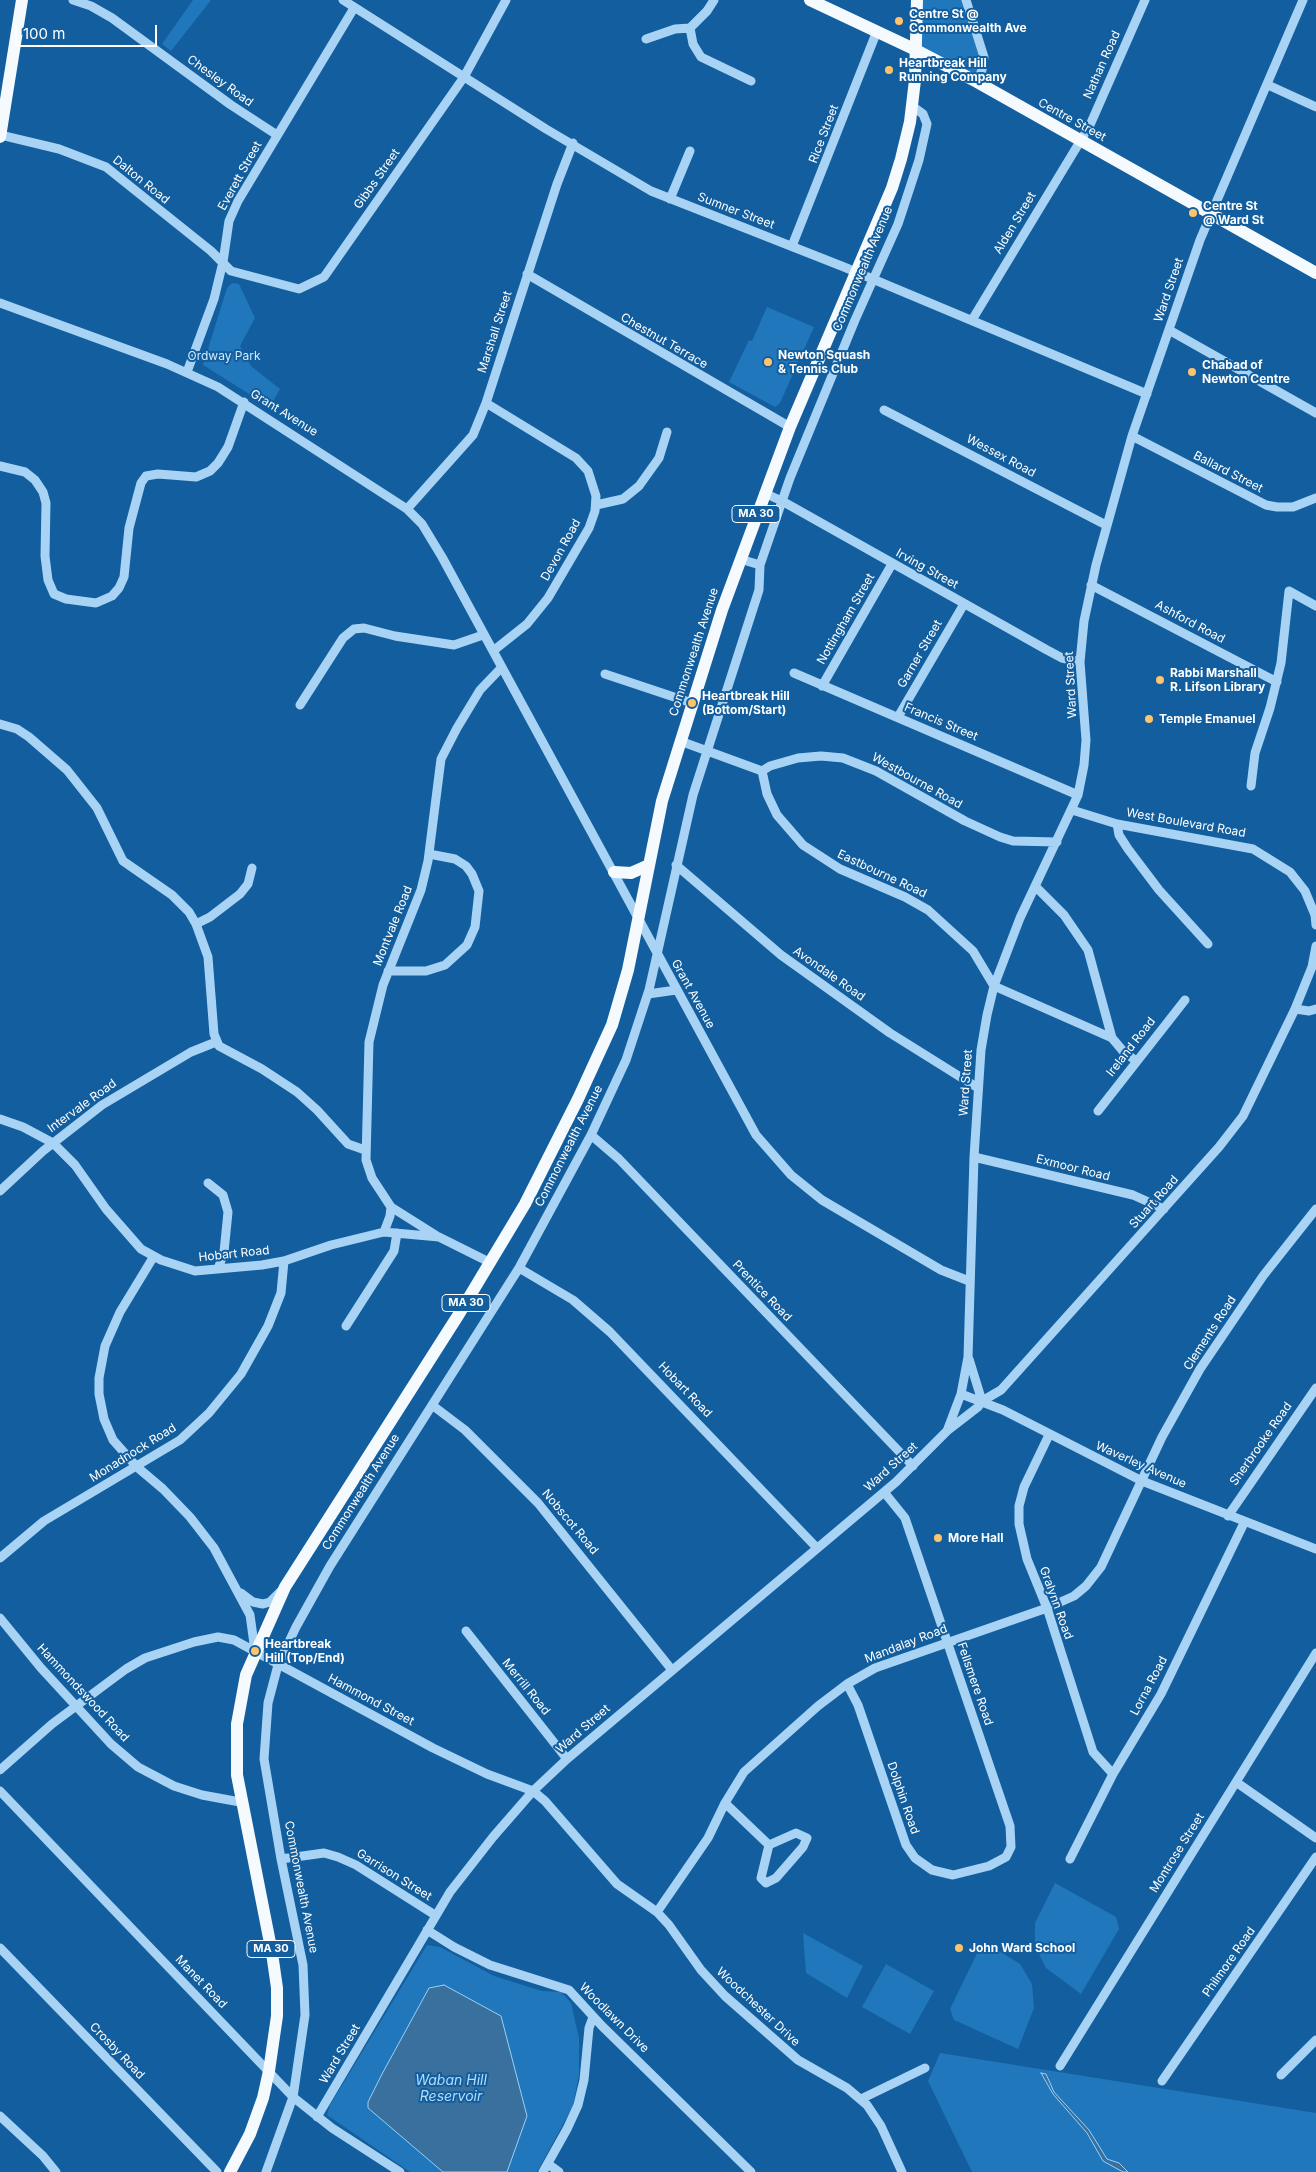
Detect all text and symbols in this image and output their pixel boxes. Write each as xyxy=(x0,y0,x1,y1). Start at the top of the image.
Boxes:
place label: Centre St @ Commonwealth Ave xyxy=(909,7,1027,35)
scale bar xyxy=(18,15,160,47)
marker: Centre St @ Commonwealth Ave xyxy=(893,15,905,27)
text: 100 m xyxy=(23,24,65,43)
street label: Nathan Road xyxy=(1081,29,1123,101)
street label: Chesley Road xyxy=(184,52,256,110)
place label: Heartbreak Hill Running Company xyxy=(899,56,1007,84)
marker: Heartbreak Hill Running Company xyxy=(883,64,895,76)
street label: Centre Street xyxy=(1036,95,1108,145)
street label: Rice Street xyxy=(806,103,842,165)
street label: Everett Street xyxy=(215,139,265,213)
street label: Gibbs Street xyxy=(351,146,403,212)
street label: Dalton Road xyxy=(110,153,172,207)
street label: Alden Street xyxy=(991,189,1039,257)
street label: Sumner Street xyxy=(696,190,776,232)
place label: Centre St @ Ward St xyxy=(1203,199,1264,227)
street label: Commonwealth Avenue xyxy=(830,204,896,334)
marker: Centre St @ Ward St xyxy=(1187,207,1199,219)
street label: Ward Street xyxy=(1151,256,1187,324)
street label: Marshall Street xyxy=(475,289,515,375)
street label: Chestnut Terrace xyxy=(618,310,710,372)
place label: Newton Squash & Tennis Club xyxy=(778,348,870,376)
park label: Ordway Park xyxy=(187,349,261,363)
marker: Newton Squash & Tennis Club xyxy=(762,356,774,368)
place label: Chabad of Newton Centre xyxy=(1202,358,1290,386)
marker: Chabad of Newton Centre xyxy=(1186,366,1198,378)
street label: Grant Avenue xyxy=(248,387,320,439)
street label: Wessex Road xyxy=(964,432,1038,480)
street label: Ballard Street xyxy=(1191,448,1265,496)
road number: MA 30 xyxy=(732,506,780,522)
street label: Devon Road xyxy=(538,517,584,583)
street label: Irving Street xyxy=(893,546,961,592)
street label: Nottingham Street xyxy=(814,571,878,667)
street label: Commonwealth Avenue xyxy=(666,586,722,718)
street label: Ashford Road xyxy=(1153,598,1227,646)
street label: Garner Street xyxy=(895,617,945,691)
street label: Ward Street xyxy=(1062,651,1080,719)
place label: Rabbi Marshall R. Lifson Library xyxy=(1170,666,1265,694)
marker: Rabbi Marshall R. Lifson Library xyxy=(1154,674,1166,686)
place label: Heartbreak Hill (Bottom/Start) xyxy=(702,689,790,717)
marker: Heartbreak Hill (Bottom/Start) xyxy=(686,697,698,709)
street label: Francis Street xyxy=(902,700,980,744)
place label: Temple Emanuel xyxy=(1159,712,1256,726)
marker: Temple Emanuel xyxy=(1143,713,1155,725)
street label: Westbourne Road xyxy=(869,750,965,812)
street label: West Boulevard Road xyxy=(1125,805,1247,841)
street label: Eastbourne Road xyxy=(835,847,929,901)
street label: Montvale Road xyxy=(370,884,416,968)
street label: Avondale Road xyxy=(790,944,868,1004)
street label: Grant Avenue xyxy=(668,957,718,1031)
street label: Ireland Road xyxy=(1103,1015,1159,1079)
street label: Ward Street xyxy=(956,1049,976,1117)
street label: Intervale Road xyxy=(45,1076,119,1136)
street label: Commonwealth Avenue xyxy=(532,1083,606,1209)
street label: Exmoor Road xyxy=(1035,1152,1111,1184)
street label: Stuart Road xyxy=(1126,1173,1182,1231)
street label: Hobart Road xyxy=(198,1243,270,1265)
street label: Prentice Road xyxy=(729,1258,795,1324)
street label: Clements Road xyxy=(1181,1293,1239,1373)
road number: MA 30 xyxy=(442,1295,490,1312)
street label: Hobart Road xyxy=(655,1359,715,1421)
street label: Sherbrooke Road xyxy=(1227,1400,1295,1488)
street label: Monadnock Road xyxy=(87,1421,179,1485)
street label: Commonwealth Avenue xyxy=(319,1431,403,1553)
street label: Ward Street xyxy=(861,1439,921,1495)
street label: Waverley Avenue xyxy=(1093,1439,1189,1491)
street label: Nobscot Road xyxy=(539,1487,601,1557)
place label: More Hall xyxy=(948,1531,1004,1545)
marker: More Hall xyxy=(932,1532,944,1544)
street label: Gralynn Road xyxy=(1036,1565,1076,1641)
street label: Mandalay Road xyxy=(863,1622,949,1666)
place label: Heartbreak Hill (Top/End) xyxy=(265,1637,345,1665)
street label: Hammondswood Road xyxy=(34,1641,132,1745)
street label: Fellsmere Road xyxy=(954,1641,996,1727)
marker: Heartbreak Hill (Top/End) xyxy=(249,1645,261,1657)
street label: Lorna Road xyxy=(1127,1654,1171,1718)
street label: Merrill Road xyxy=(499,1656,553,1718)
street label: Hammond Street xyxy=(325,1671,417,1729)
street label: Ward Street xyxy=(553,1702,613,1756)
street label: Dolphin Road xyxy=(884,1760,922,1836)
street label: Montrose Street xyxy=(1147,1811,1207,1895)
street label: Commonwealth Avenue xyxy=(281,1820,321,1954)
street label: Garrison Street xyxy=(354,1846,434,1904)
street label: Philmore Road xyxy=(1200,1924,1258,2000)
road number: MA 30 xyxy=(247,1940,295,1958)
place label: John Ward School xyxy=(969,1941,1075,1955)
marker: John Ward School xyxy=(953,1942,965,1954)
street label: Manet Road xyxy=(172,1953,230,2011)
street label: Woodchester Drive xyxy=(713,1965,803,2049)
street label: Woodlawn Drive xyxy=(576,1980,652,2056)
street label: Crosby Road xyxy=(87,2020,147,2082)
street label: Ward Street xyxy=(317,2022,363,2086)
water label: Waban Hill Reservoir xyxy=(415,2073,487,2106)

